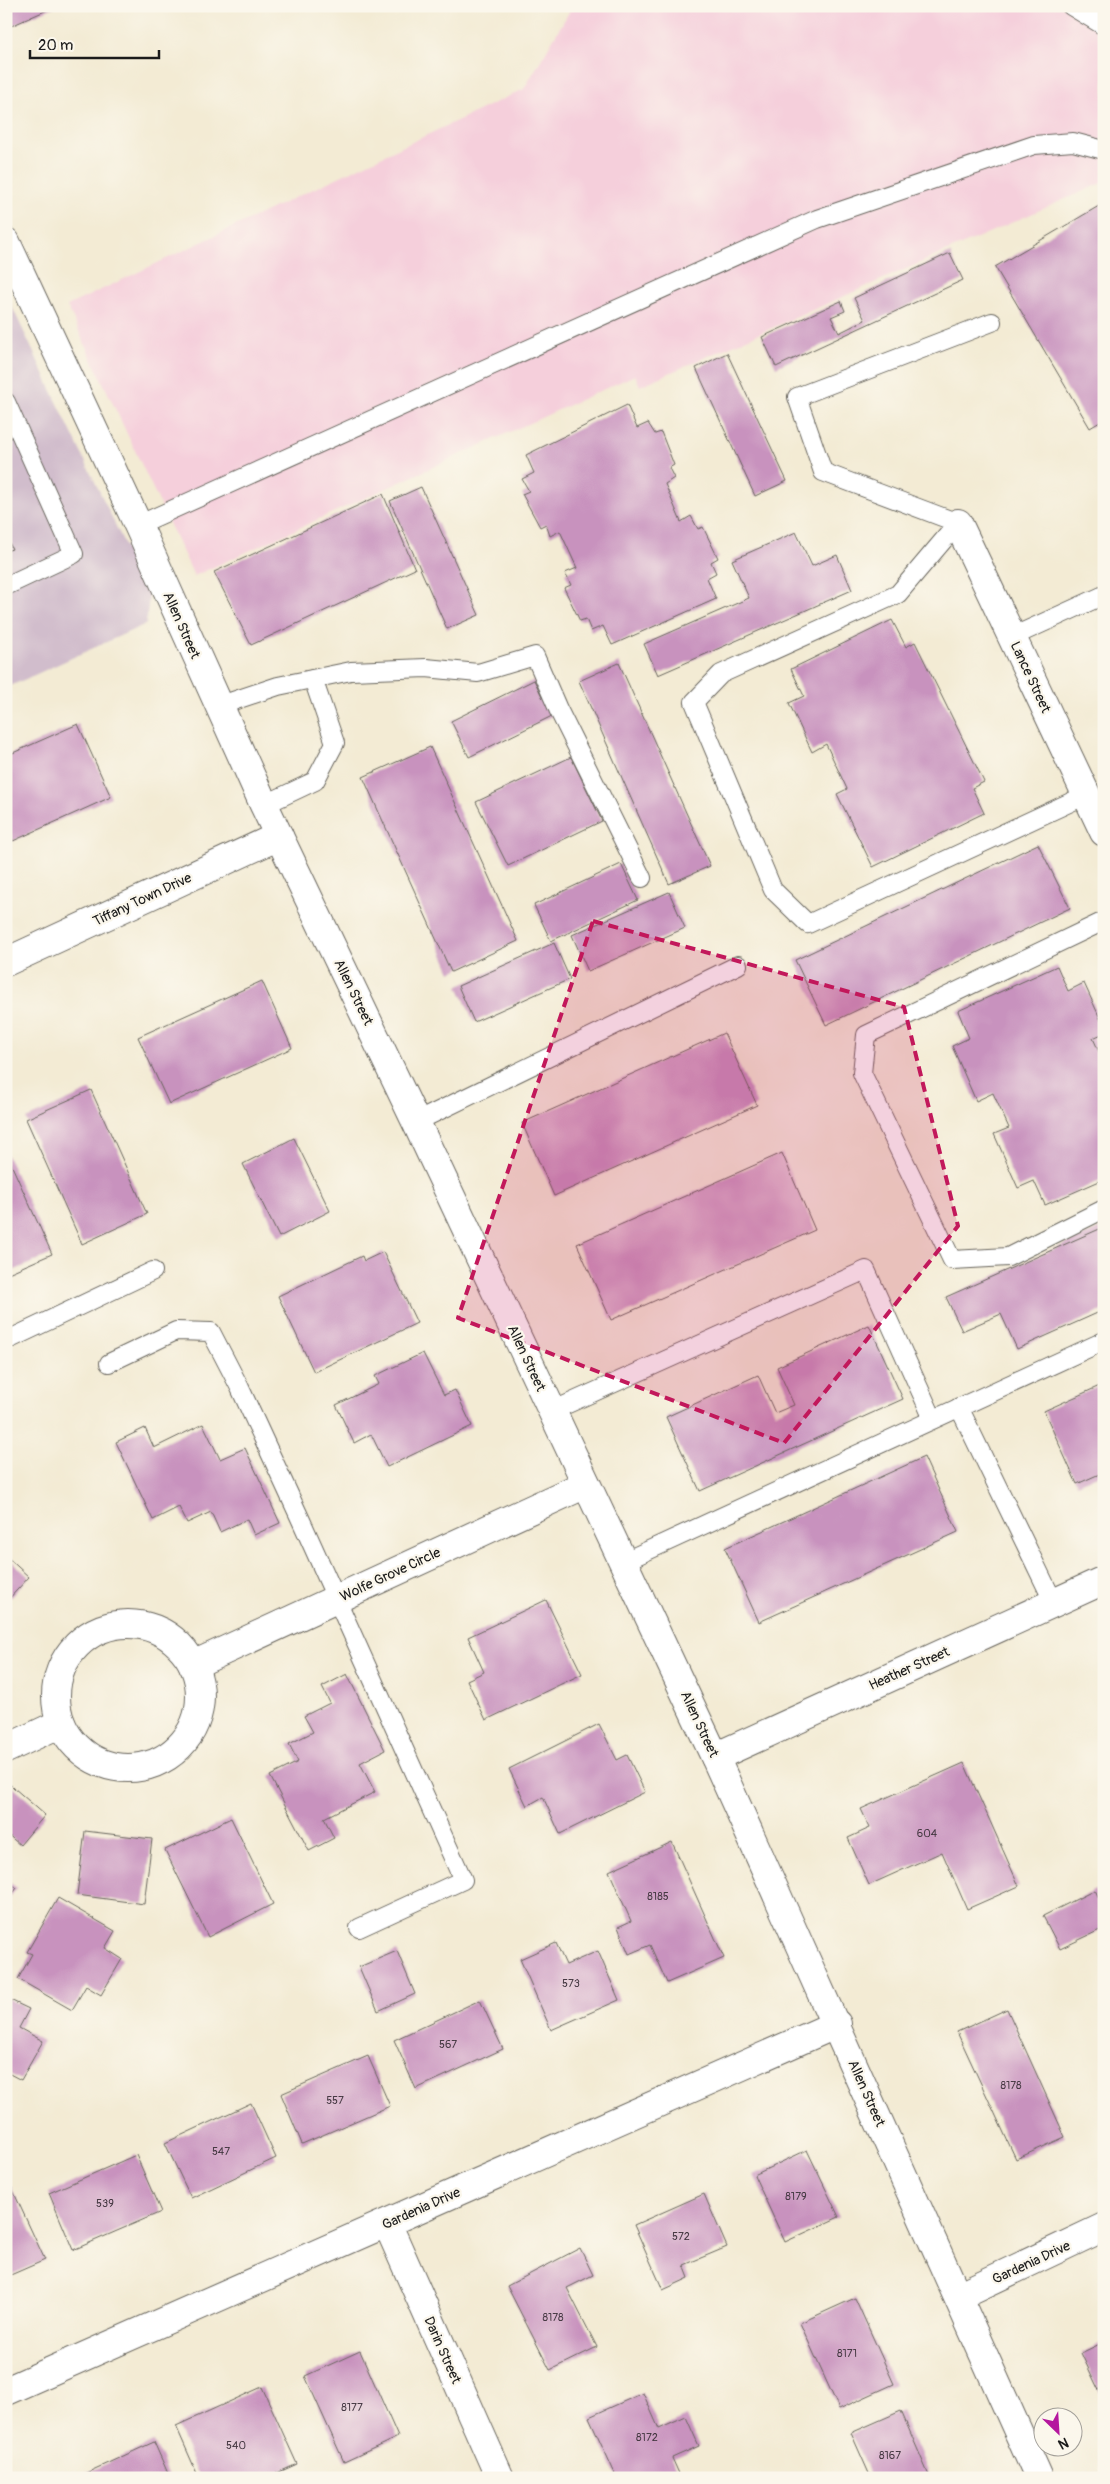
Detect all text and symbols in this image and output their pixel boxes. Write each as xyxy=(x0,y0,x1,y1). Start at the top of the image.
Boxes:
scale bar xyxy=(30,28,159,60)
text: 20 m xyxy=(38,36,73,55)
street label: Allen Street xyxy=(159,589,204,662)
street label: Lance Street xyxy=(1007,639,1055,716)
street label: Tiffany Town Drive xyxy=(90,869,194,930)
street label: Allen Street xyxy=(330,956,377,1028)
street label: Allen Street xyxy=(504,1322,549,1394)
street label: Wolfe Grove Circle xyxy=(337,1544,443,1605)
street label: Heather Street xyxy=(866,1643,952,1694)
street label: Allen Street xyxy=(677,1688,722,1760)
house number: 604 xyxy=(917,1827,938,1840)
house number: 8185 xyxy=(647,1890,669,1903)
house number: 573 xyxy=(562,1977,580,1990)
house number: 567 xyxy=(439,2038,457,2051)
street label: Allen Street xyxy=(844,2057,889,2130)
house number: 8178 xyxy=(1000,2079,1022,2092)
house number: 557 xyxy=(326,2094,344,2107)
house number: 547 xyxy=(212,2145,230,2158)
street label: Gardenia Drive xyxy=(379,2184,463,2233)
house number: 8179 xyxy=(785,2190,807,2203)
house number: 539 xyxy=(96,2197,114,2210)
house number: 572 xyxy=(672,2230,690,2243)
street label: Gardenia Drive xyxy=(990,2237,1073,2288)
house number: 8178 xyxy=(542,2311,564,2324)
street label: Darin Street xyxy=(420,2314,465,2387)
house number: 8171 xyxy=(837,2347,857,2360)
house number: 8177 xyxy=(341,2401,363,2414)
north arrow xyxy=(1032,2406,1082,2456)
house number: 8172 xyxy=(636,2431,658,2444)
text: N xyxy=(1055,2434,1071,2453)
house number: 540 xyxy=(226,2439,246,2452)
house number: 8167 xyxy=(879,2449,901,2462)

